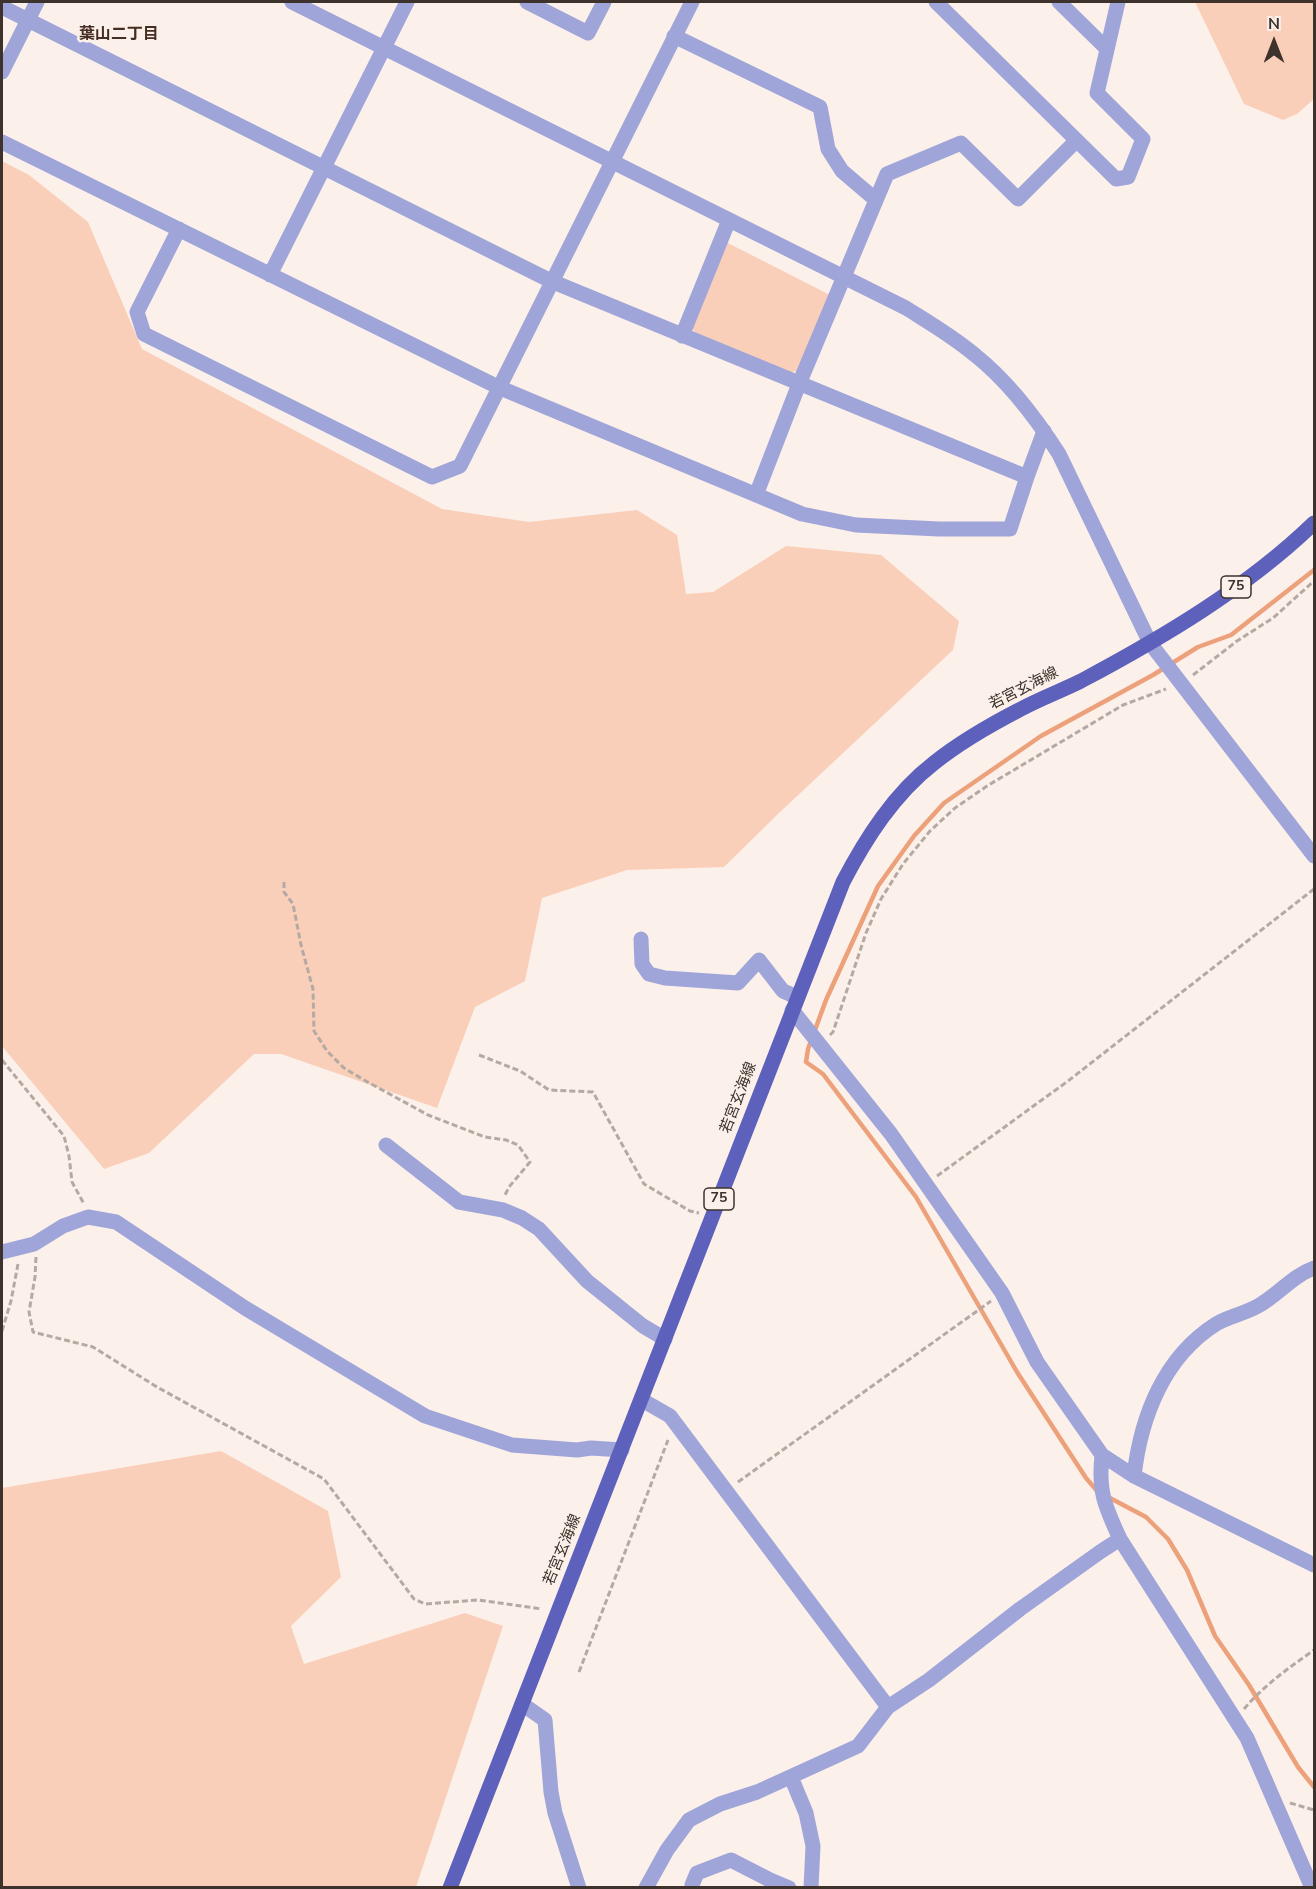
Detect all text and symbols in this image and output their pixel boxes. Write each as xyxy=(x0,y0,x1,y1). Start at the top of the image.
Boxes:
north arrow xyxy=(1244,12,1304,72)
text: N xyxy=(1268,13,1280,35)
district label: 葉山二丁目 xyxy=(79,25,159,45)
road number: 75 xyxy=(1221,576,1251,598)
street label: 若宮玄海線 xyxy=(987,664,1061,714)
street label: 若宮玄海線 xyxy=(717,1060,761,1136)
road number: 75 xyxy=(704,1188,734,1210)
street label: 若宮玄海線 xyxy=(541,1512,585,1588)

